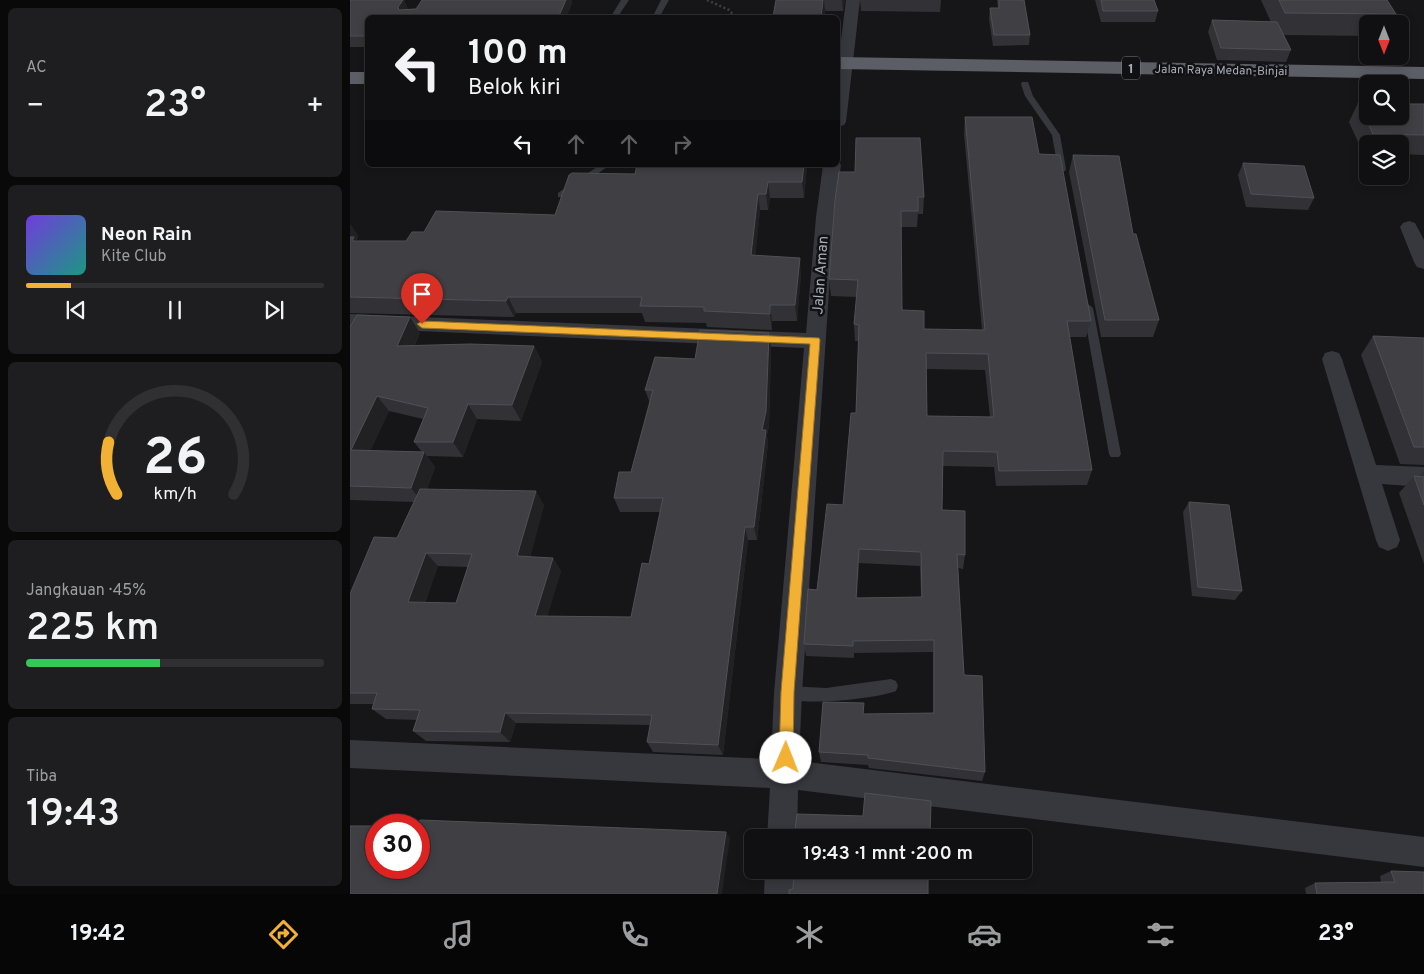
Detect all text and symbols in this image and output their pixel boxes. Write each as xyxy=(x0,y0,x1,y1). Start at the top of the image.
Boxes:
north arrow xyxy=(1359,15,1409,65)
map controls xyxy=(1359,15,1409,185)
text: 100 m xyxy=(468,32,568,76)
icon: left xyxy=(385,35,450,100)
road number: 1 xyxy=(1122,56,1140,80)
text: AC xyxy=(26,58,47,78)
street label: Jalan Raya Medan-Binjai xyxy=(1154,62,1288,80)
text: Belok kiri xyxy=(468,75,561,102)
button: search xyxy=(1359,75,1409,125)
text: 23° xyxy=(144,82,206,131)
text: − xyxy=(26,89,44,125)
text: + xyxy=(306,89,324,125)
icon: left xyxy=(509,130,537,158)
icon: ahead xyxy=(562,130,590,158)
icon: ahead xyxy=(615,130,643,158)
icon: right xyxy=(668,130,696,158)
button: layers xyxy=(1359,135,1409,185)
text: Neon Rain xyxy=(101,223,192,247)
street label: Jalan Aman xyxy=(809,235,834,315)
text: Kite Club xyxy=(101,247,166,267)
pin xyxy=(401,273,443,324)
icon: arrive xyxy=(408,280,436,308)
icon: previous xyxy=(62,296,90,324)
icon: pause xyxy=(161,296,189,324)
icon: next xyxy=(260,296,288,324)
text: 26 xyxy=(143,427,207,493)
text: km/h xyxy=(153,483,197,506)
text: Jangkauan · 45% xyxy=(26,581,146,601)
text: 225 km xyxy=(26,605,159,654)
position arrow xyxy=(759,731,811,783)
text: Tiba xyxy=(26,767,57,787)
text: 19:43 xyxy=(26,791,120,840)
speed limit sign: 30 xyxy=(365,814,430,879)
text: 19:43 · 1 mnt · 200 m xyxy=(803,842,973,866)
icon: directions xyxy=(266,917,301,952)
icon: music xyxy=(441,917,476,952)
icon: phone xyxy=(617,917,652,952)
icon: climate xyxy=(792,917,827,952)
icon: car xyxy=(967,917,1002,952)
icon: filters xyxy=(1143,917,1178,952)
text: 19:42 xyxy=(70,921,125,948)
text: 23° xyxy=(1318,921,1354,948)

